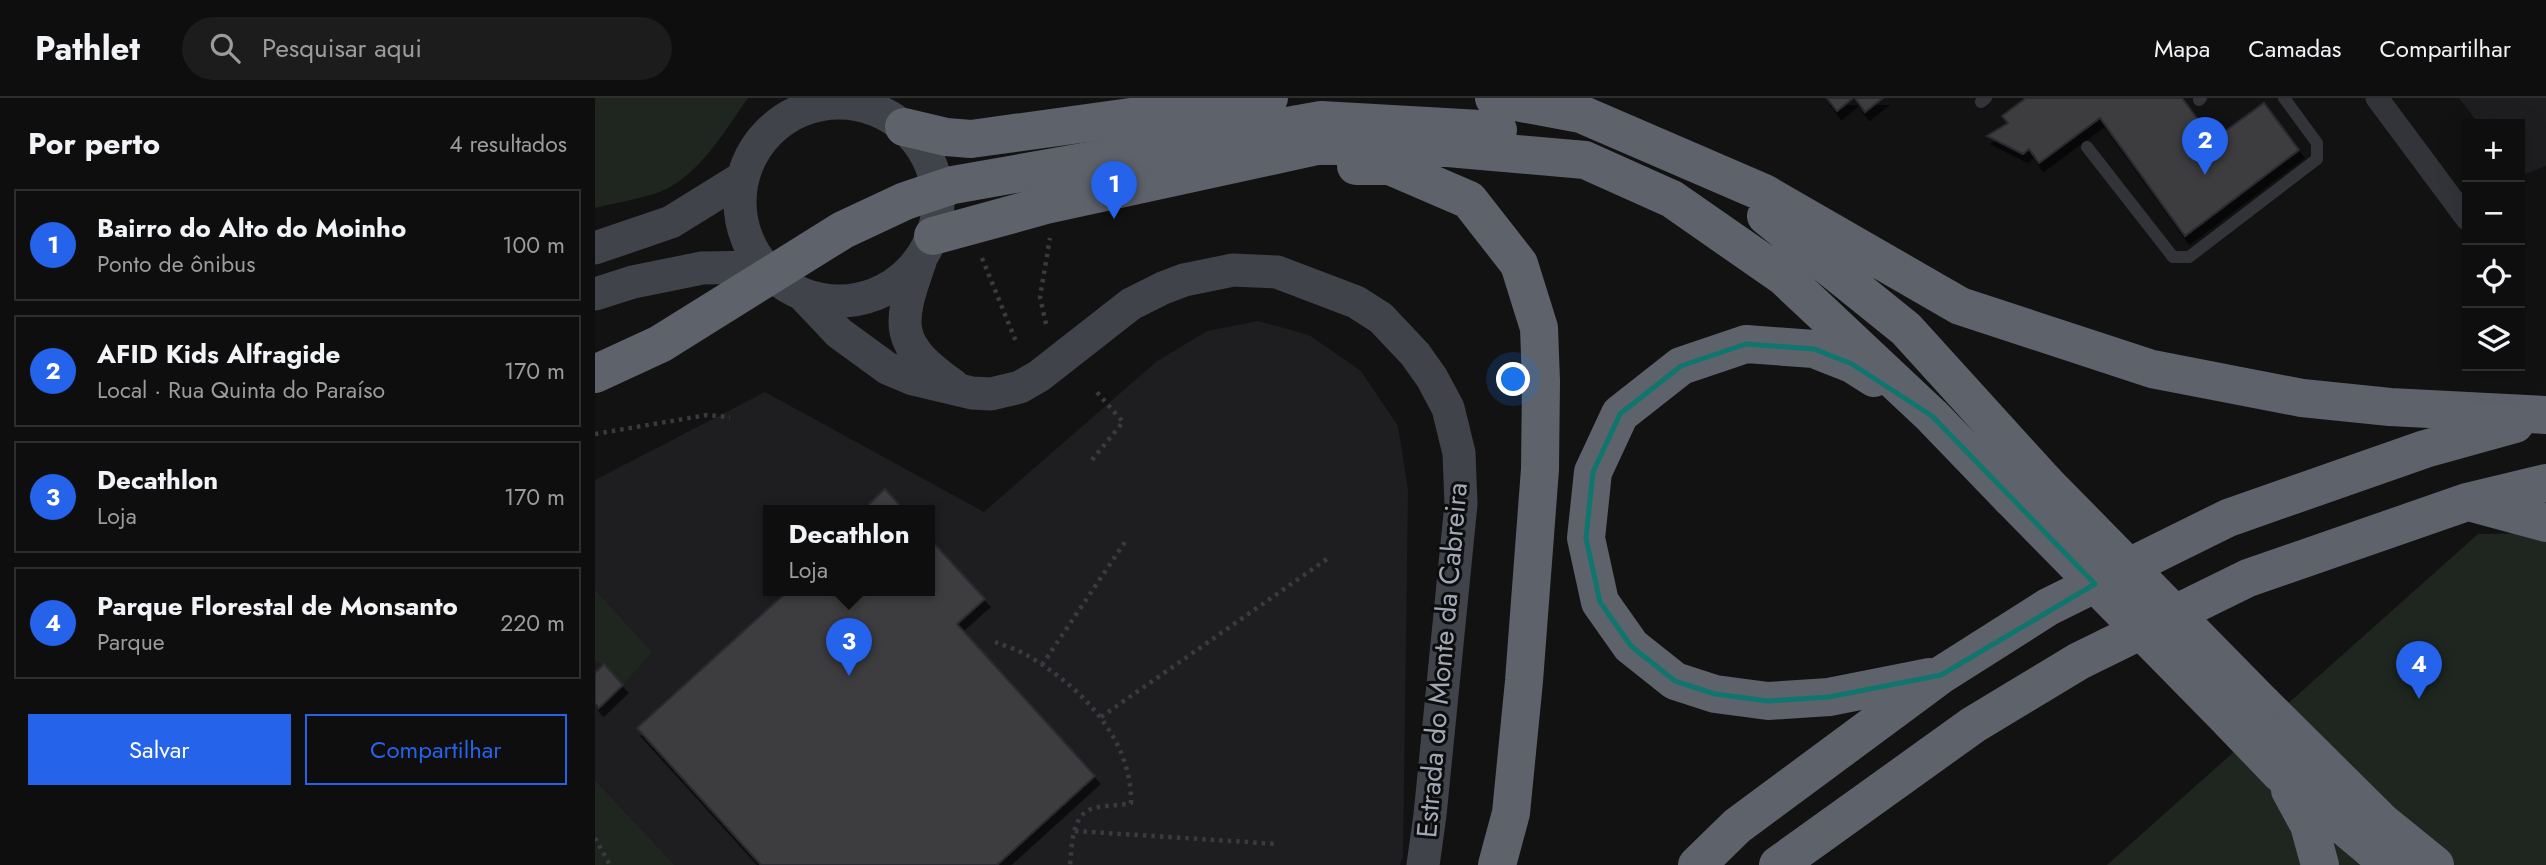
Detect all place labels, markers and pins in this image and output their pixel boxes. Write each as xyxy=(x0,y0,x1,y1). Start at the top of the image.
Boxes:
pin: 2 xyxy=(2182,117,2228,175)
pin: 1 xyxy=(1091,161,1137,219)
pin: 3 xyxy=(826,618,872,676)
pin: 4 xyxy=(2396,641,2442,699)

